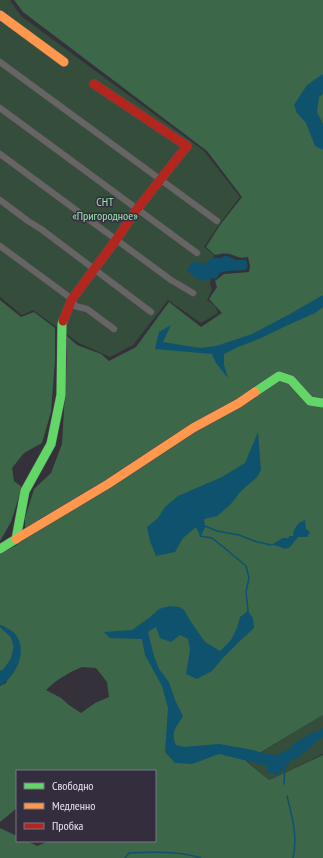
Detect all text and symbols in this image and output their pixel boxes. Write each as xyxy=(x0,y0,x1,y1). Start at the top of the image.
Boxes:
park label: СНТ «Пригородное» xyxy=(72,194,138,223)
legend xyxy=(16,770,156,842)
text: Свободно xyxy=(52,778,94,793)
text: Медленно xyxy=(52,798,95,813)
text: Пробка xyxy=(52,818,84,833)

